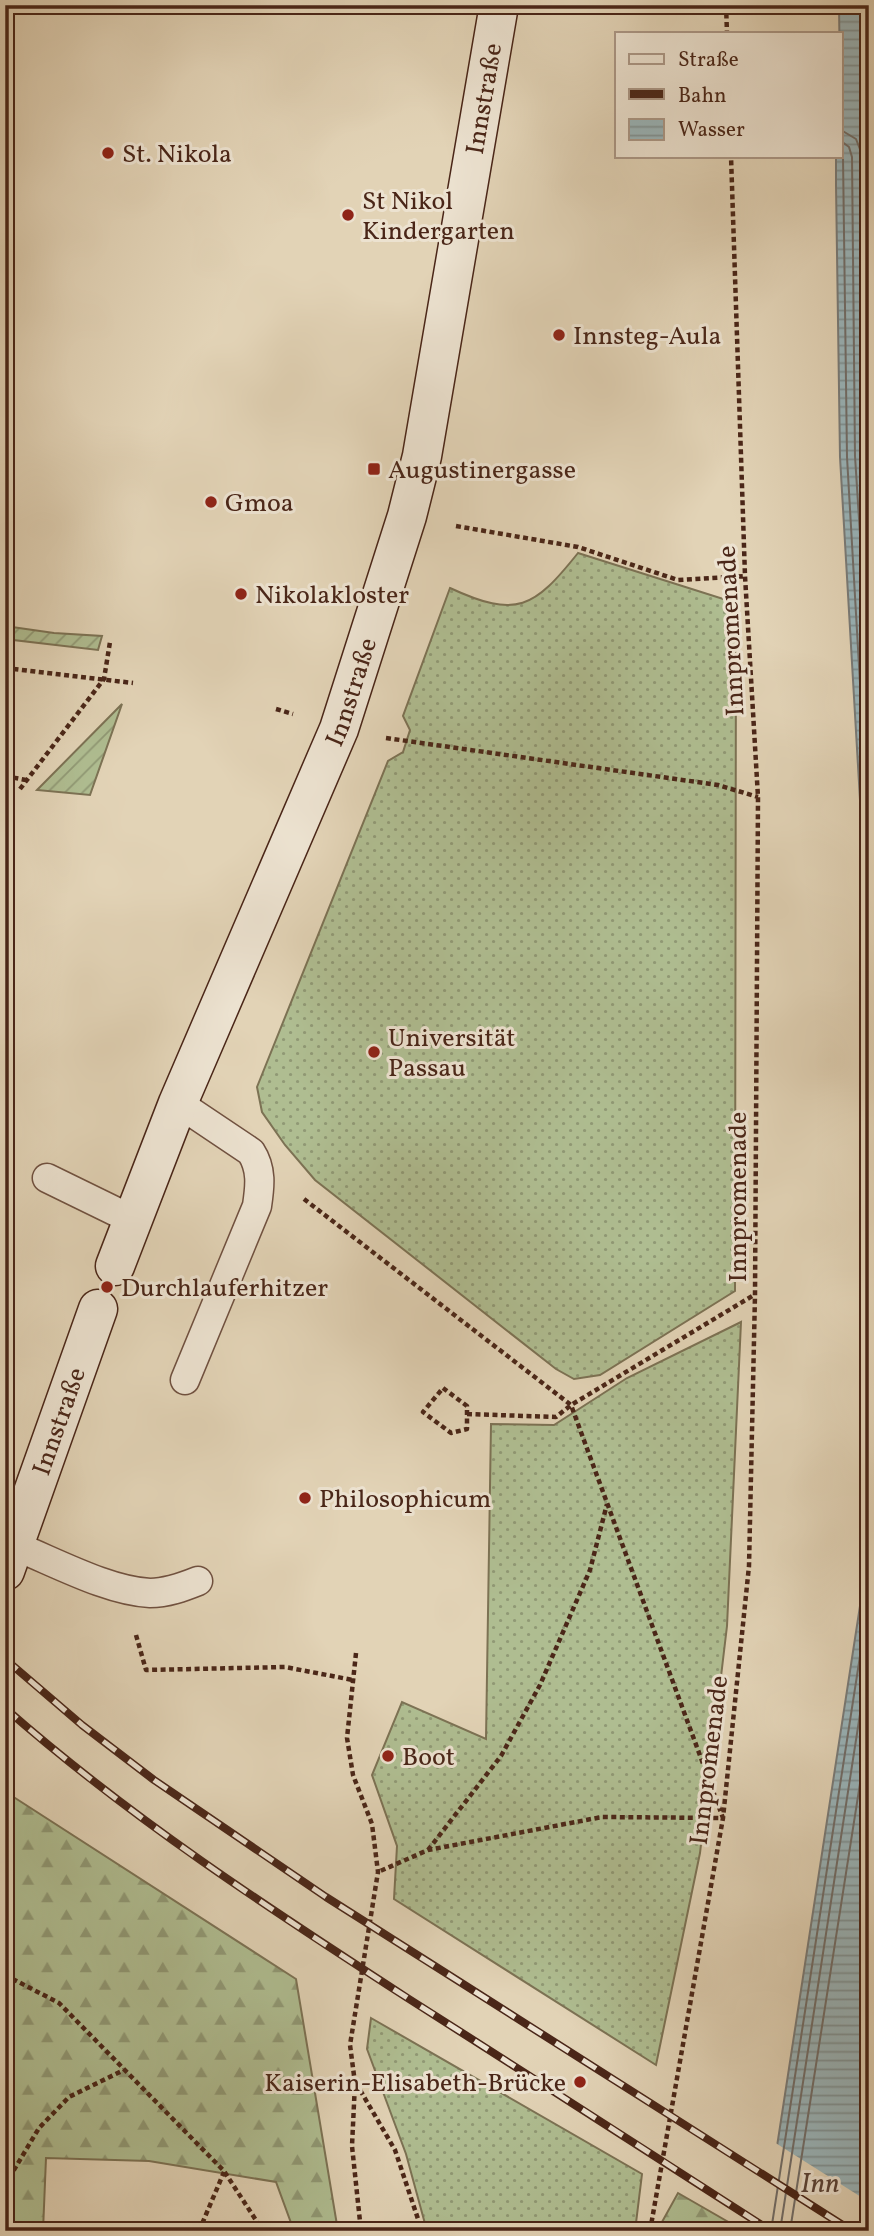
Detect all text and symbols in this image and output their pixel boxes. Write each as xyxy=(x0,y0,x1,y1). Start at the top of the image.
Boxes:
legend xyxy=(615,32,842,158)
street label: Innstraße xyxy=(458,40,512,157)
text: Straße xyxy=(678,46,739,75)
text: Bahn xyxy=(678,82,727,111)
text: Wasser xyxy=(678,116,745,145)
place label: St. Nikola xyxy=(122,137,232,173)
marker: St. Nikola xyxy=(100,145,116,161)
place label: St Nikol Kindergarten xyxy=(362,184,515,250)
marker: St Nikol Kindergarten xyxy=(340,207,356,223)
place label: Innsteg-Aula xyxy=(573,319,721,355)
marker: Innsteg-Aula xyxy=(551,327,567,343)
place label: Augustinergasse xyxy=(388,453,576,489)
marker: Augustinergasse xyxy=(366,461,382,477)
place label: Gmoa xyxy=(225,486,294,522)
marker: Gmoa xyxy=(203,494,219,510)
street label: Innpromenade xyxy=(710,545,754,717)
place label: Nikolakloster xyxy=(255,578,409,614)
marker: Nikolakloster xyxy=(233,586,249,602)
street label: Innstraße xyxy=(318,633,387,753)
place label: Universität Passau xyxy=(388,1021,515,1087)
marker: Universität Passau xyxy=(366,1044,382,1060)
street label: Innpromenade xyxy=(721,1112,757,1282)
place label: Durchlauferhitzer xyxy=(121,1271,328,1307)
marker: Durchlauferhitzer xyxy=(99,1279,115,1295)
street label: Innstraße xyxy=(24,1363,96,1481)
place label: Philosophicum xyxy=(319,1482,491,1518)
marker: Philosophicum xyxy=(297,1490,313,1506)
street label: Innpromenade xyxy=(682,1673,738,1847)
place label: Boot xyxy=(402,1740,455,1776)
marker: Boot xyxy=(380,1748,396,1764)
place label: Kaiserin-Elisabeth-Brücke xyxy=(264,2066,566,2102)
marker: Kaiserin-Elisabeth-Brücke xyxy=(572,2074,588,2090)
water label: Inn xyxy=(800,2165,840,2204)

